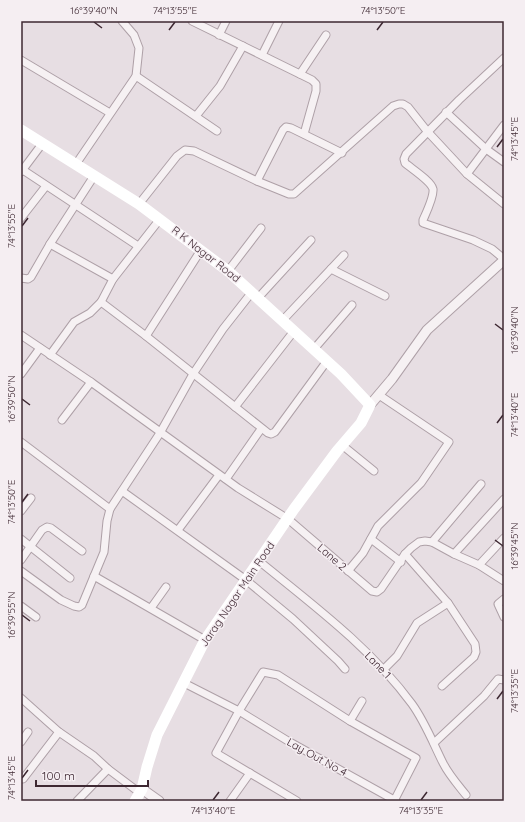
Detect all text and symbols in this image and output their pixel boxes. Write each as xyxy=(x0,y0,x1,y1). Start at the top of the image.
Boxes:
text: 16°39'40"N xyxy=(70,4,118,17)
text: 74°13'55"E xyxy=(153,4,198,17)
text: 74°13'50"E xyxy=(360,4,406,17)
text: 74°13'45"E xyxy=(508,116,521,161)
text: 74°13'55"E xyxy=(5,203,18,248)
street label: R K Nagar Road xyxy=(169,223,243,285)
text: 16°39'40"N xyxy=(508,306,521,354)
text: 16°39'50"N xyxy=(5,375,18,423)
text: 74°13'40"E xyxy=(508,392,521,437)
text: 74°13'50"E xyxy=(5,479,18,525)
text: 16°39'45"N xyxy=(508,522,521,570)
street label: Jarag Nagar Main Road xyxy=(197,539,277,649)
street label: Lane 2 xyxy=(315,540,349,574)
text: 16°39'55"N xyxy=(5,591,18,639)
street label: Lane 1 xyxy=(362,649,394,681)
text: 74°13'35"E xyxy=(508,668,521,713)
street label: Lay Out No 4 xyxy=(284,735,350,779)
text: 74°13'45"E xyxy=(5,755,18,800)
scale bar xyxy=(36,762,148,788)
text: 100 m xyxy=(42,768,75,783)
text: 74°13'40"E xyxy=(191,804,236,817)
text: 74°13'35"E xyxy=(399,804,444,817)

